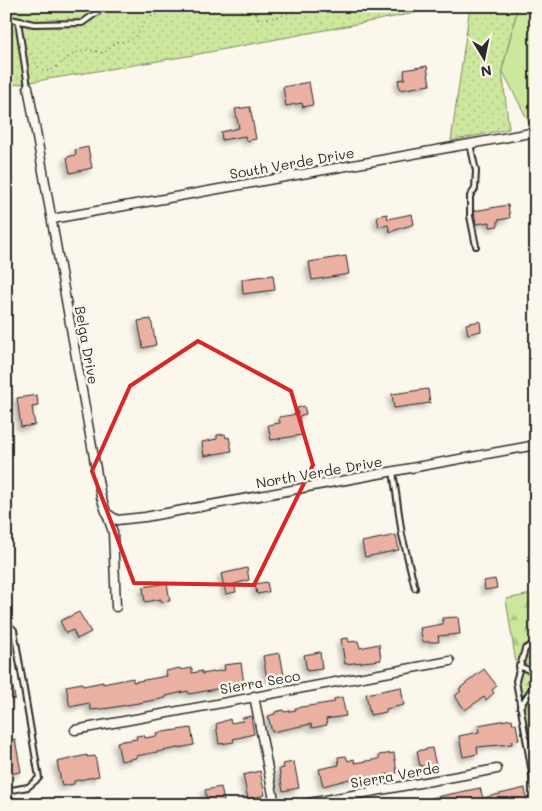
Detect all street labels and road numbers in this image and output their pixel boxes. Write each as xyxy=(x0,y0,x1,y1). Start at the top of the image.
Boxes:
street label: South Verde Drive xyxy=(228,143,356,183)
street label: Belga Drive xyxy=(71,304,103,386)
street label: North Verde Drive xyxy=(254,452,384,492)
street label: Sierra Seco xyxy=(218,666,302,698)
street label: Sierra Verde xyxy=(349,758,441,792)

